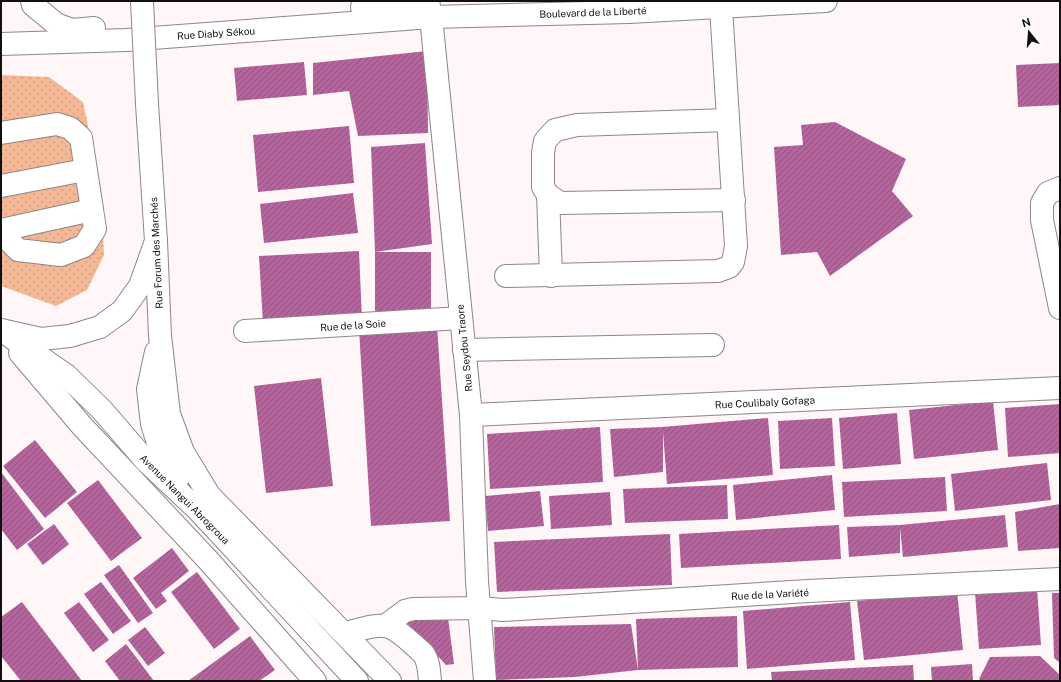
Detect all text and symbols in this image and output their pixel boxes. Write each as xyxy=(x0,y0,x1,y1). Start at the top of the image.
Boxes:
street label: Boulevard de la Liberté xyxy=(539,4,647,20)
north arrow xyxy=(1009,12,1049,52)
text: N xyxy=(1020,15,1032,29)
street label: Rue Diaby Sékou xyxy=(177,24,256,42)
street label: Rue Forum des Marchés xyxy=(147,197,165,309)
street label: Rue Seydou Traore xyxy=(453,303,475,392)
street label: Rue de la Soie xyxy=(320,317,387,333)
street label: Rue Coulibaly Gofaga xyxy=(715,393,815,411)
street label: Avenue Nangui Abrogroua xyxy=(138,452,232,546)
street label: Rue de la Variété xyxy=(731,586,810,602)

